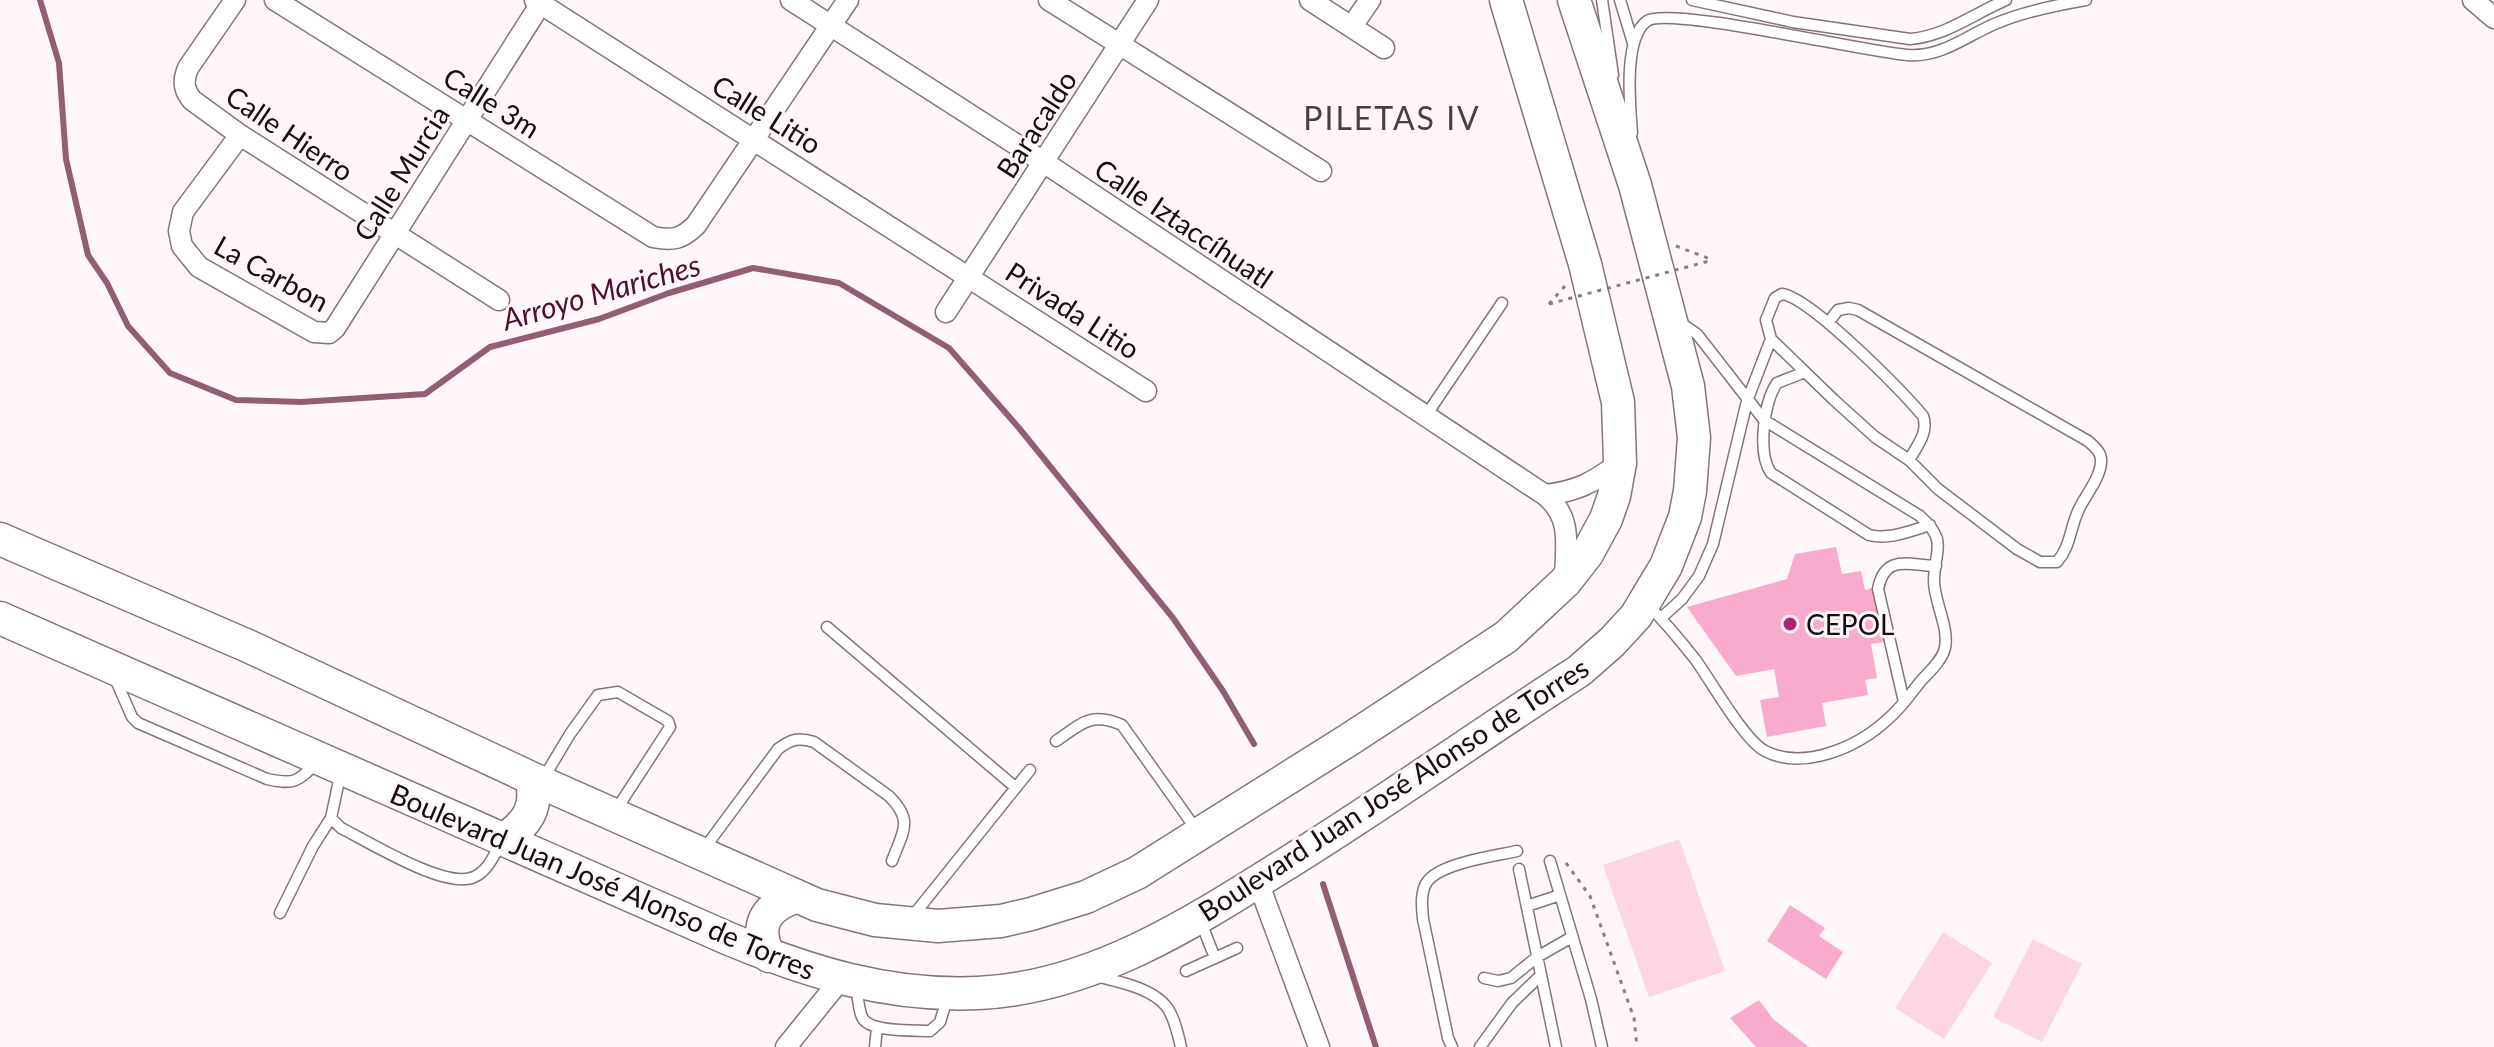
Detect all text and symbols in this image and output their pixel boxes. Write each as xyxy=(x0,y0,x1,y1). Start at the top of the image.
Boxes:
street label: Calle 3m xyxy=(438,59,546,145)
street label: Baracaldo xyxy=(989,64,1083,184)
street label: Calle Litio xyxy=(706,67,828,161)
street label: Calle Hierro xyxy=(220,78,360,188)
district label: PILETAS IV xyxy=(1303,98,1481,137)
street label: Calle Murcia xyxy=(346,99,456,247)
street label: Calle Iztaccíhuatl xyxy=(1089,151,1279,295)
street label: La Carbon xyxy=(209,228,335,318)
water label: Arroyo Mariches xyxy=(497,246,704,337)
street label: Privada Litio xyxy=(1000,254,1146,366)
place label: CEPOL xyxy=(1806,607,1894,641)
marker: CEPOL xyxy=(1781,615,1799,633)
street label: Boulevard Juan José Alonso de Torres xyxy=(1192,650,1594,928)
street label: Boulevard Juan José Alonso de Torres xyxy=(385,776,821,986)

